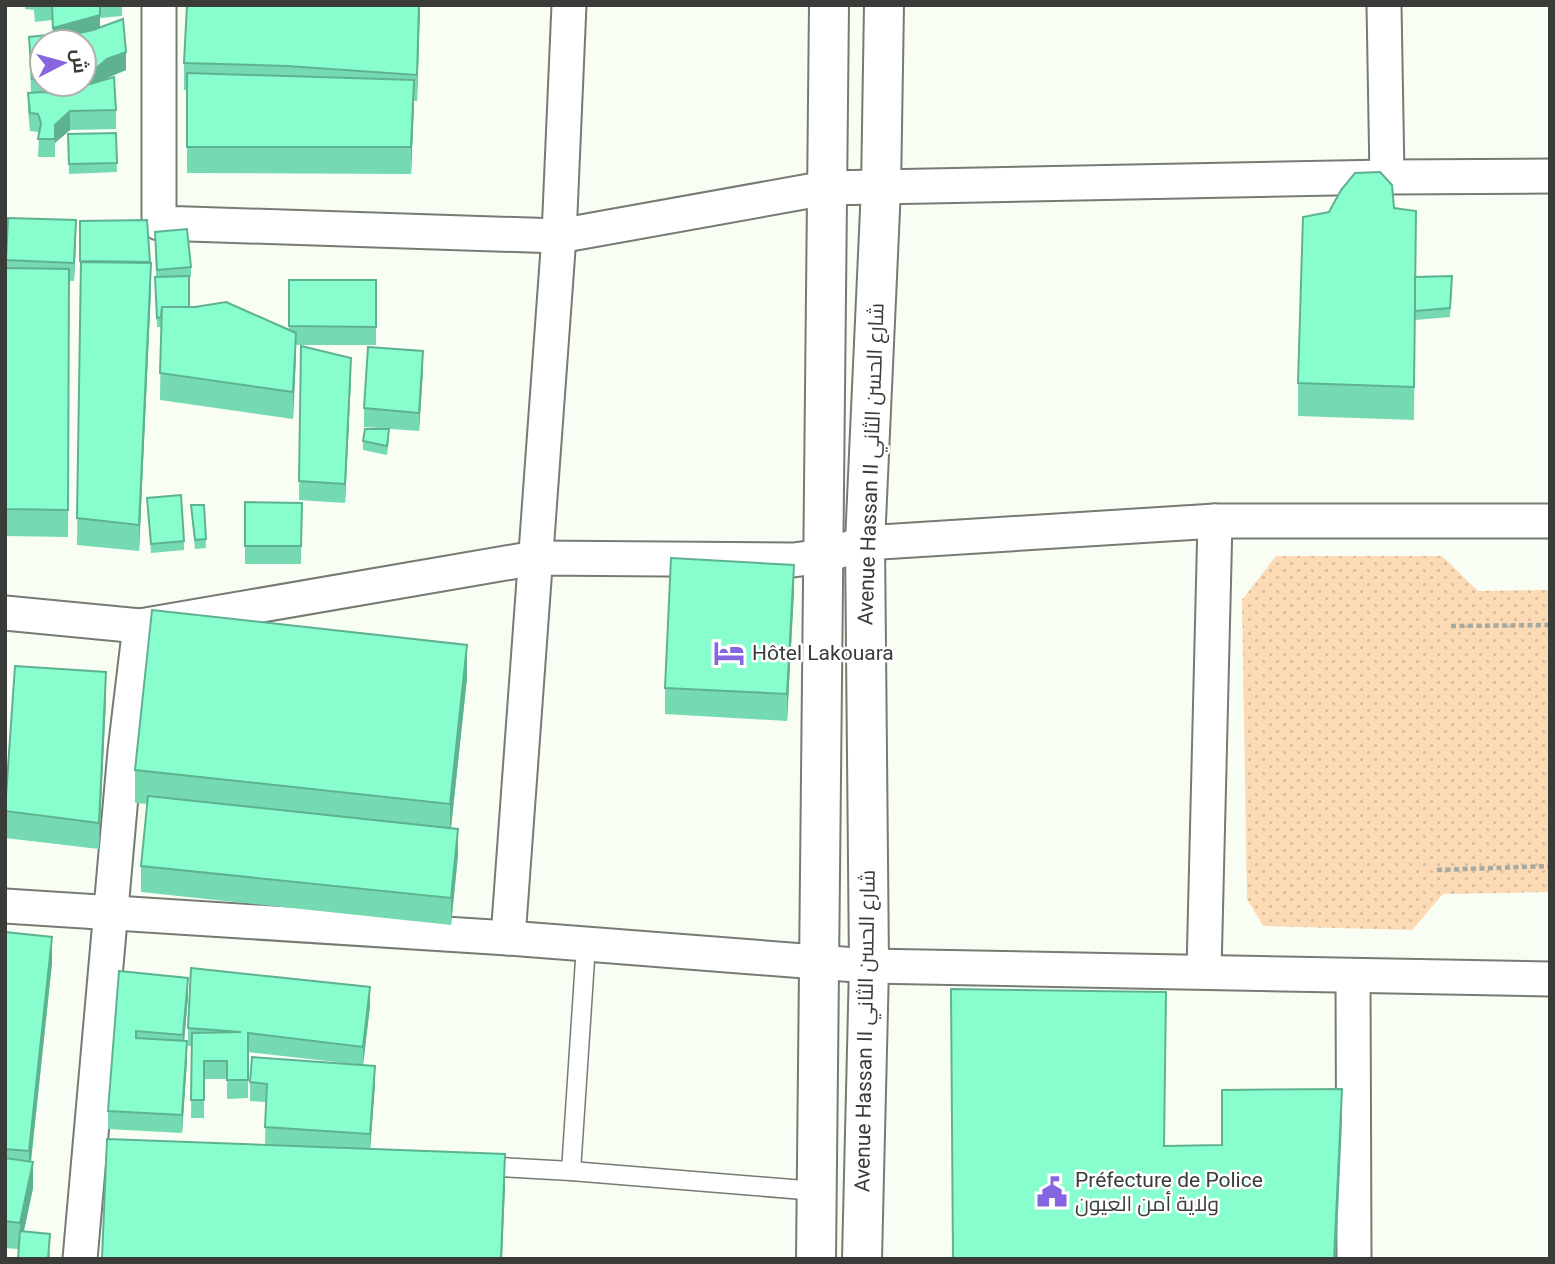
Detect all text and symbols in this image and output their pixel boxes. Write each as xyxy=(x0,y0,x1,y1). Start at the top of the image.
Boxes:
north arrow xyxy=(28,28,98,98)
text: ش xyxy=(67,48,92,75)
street label: Avenue Hassan II شارع الحسن الثاني xyxy=(853,303,893,626)
hotel icon: Hôtel Lakouara xyxy=(712,636,746,670)
place label: Hôtel Lakouara xyxy=(752,641,894,665)
street label: Avenue Hassan II شارع الحسن الثاني xyxy=(850,870,884,1192)
place label: Préfecture de Police ولاية أمن العيون xyxy=(1075,1168,1263,1217)
public building icon: Préfecture de Police ولاية أمن العيون xyxy=(1035,1175,1069,1209)

